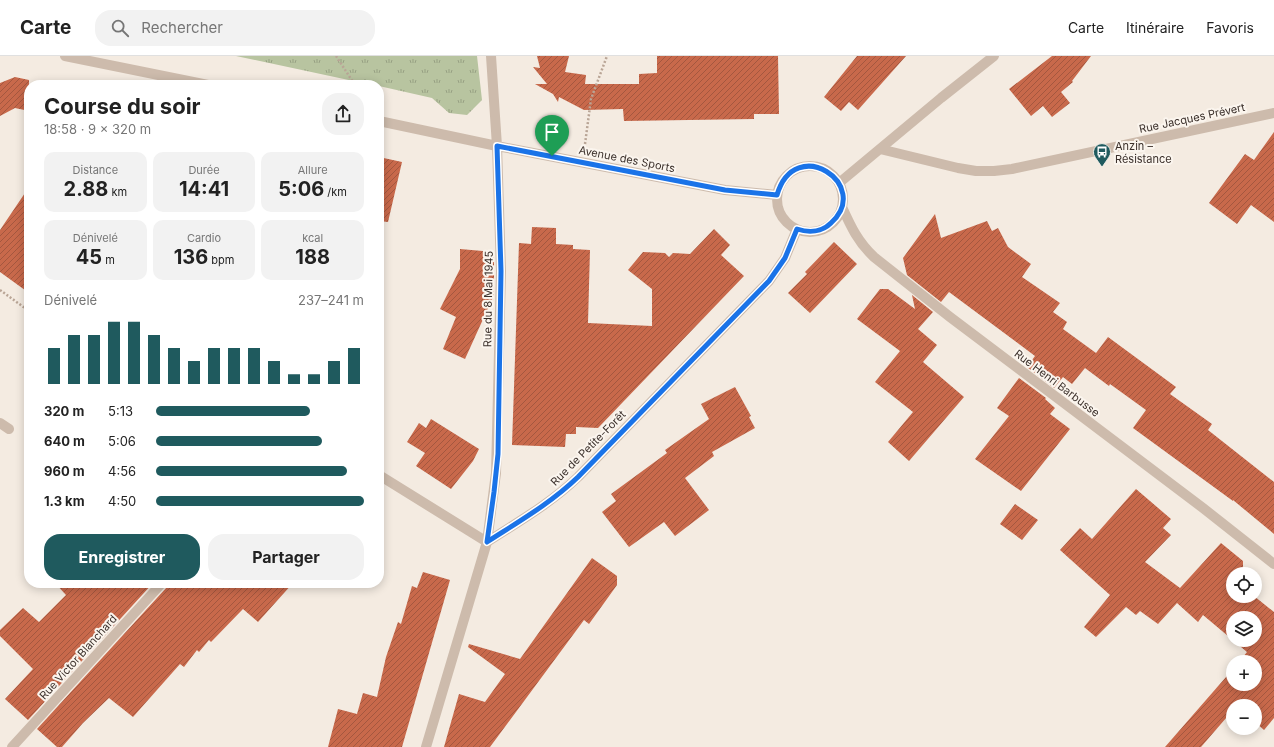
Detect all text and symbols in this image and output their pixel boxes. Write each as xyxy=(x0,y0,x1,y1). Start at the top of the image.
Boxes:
search box xyxy=(95,10,375,46)
text: Carte xyxy=(20,16,71,39)
icon: search xyxy=(109,17,131,39)
text: Rechercher xyxy=(141,18,223,37)
text: Carte xyxy=(1068,19,1104,36)
text: Itinéraire xyxy=(1126,19,1184,36)
text: Favoris xyxy=(1206,19,1254,36)
text: Course du soir xyxy=(44,93,201,119)
button: share xyxy=(322,93,364,135)
street label: Rue Jacques Prévert xyxy=(1138,100,1247,136)
pin xyxy=(535,115,569,156)
text: 18:58 · 9 × 320 m xyxy=(44,121,151,137)
icon: arrive xyxy=(541,121,563,143)
place label: Anzin – Résistance xyxy=(1115,139,1172,166)
bus stop icon: Anzin – Résistance xyxy=(1092,142,1112,167)
street label: Avenue des Sports xyxy=(578,143,677,175)
text: Distance xyxy=(73,163,118,177)
text: Durée xyxy=(188,163,220,177)
text: Allure xyxy=(298,163,328,177)
text: 2.88 xyxy=(64,177,108,201)
text: 14:41 xyxy=(179,177,229,201)
text: 5:06 xyxy=(278,177,324,201)
text: km xyxy=(108,185,127,199)
text: /km xyxy=(324,185,347,199)
text: Dénivelé xyxy=(73,231,118,245)
text: Cardio xyxy=(187,231,221,245)
text: kcal xyxy=(302,231,323,245)
text: 45 xyxy=(76,245,102,269)
text: 136 xyxy=(174,245,208,269)
text: 188 xyxy=(295,245,330,269)
street label: Rue du 8 Mai 1945 xyxy=(480,250,496,347)
text: m xyxy=(102,253,115,267)
text: bpm xyxy=(208,253,234,267)
text: Dénivelé xyxy=(44,292,97,308)
text: 237–241 m xyxy=(298,292,364,308)
street label: Rue Henri Barbusse xyxy=(1012,346,1102,420)
text: 320 m xyxy=(44,403,84,419)
text: 5:13 xyxy=(108,403,133,419)
street label: Rue de Petite-Forêt xyxy=(547,407,629,489)
text: 640 m xyxy=(44,433,85,449)
text: 5:06 xyxy=(108,433,136,449)
text: 960 m xyxy=(44,463,85,479)
text: 4:56 xyxy=(108,463,136,479)
text: 1.3 km xyxy=(44,493,85,509)
text: 4:50 xyxy=(108,493,136,509)
button: Enregistrer xyxy=(44,534,200,580)
button: Partager xyxy=(208,534,364,580)
map controls xyxy=(1226,567,1262,735)
button: locate xyxy=(1226,567,1262,603)
button: layers xyxy=(1226,611,1262,647)
street label: Rue Victor Blanchard xyxy=(36,612,120,702)
button: + xyxy=(1226,655,1262,691)
button: − xyxy=(1226,699,1262,735)

